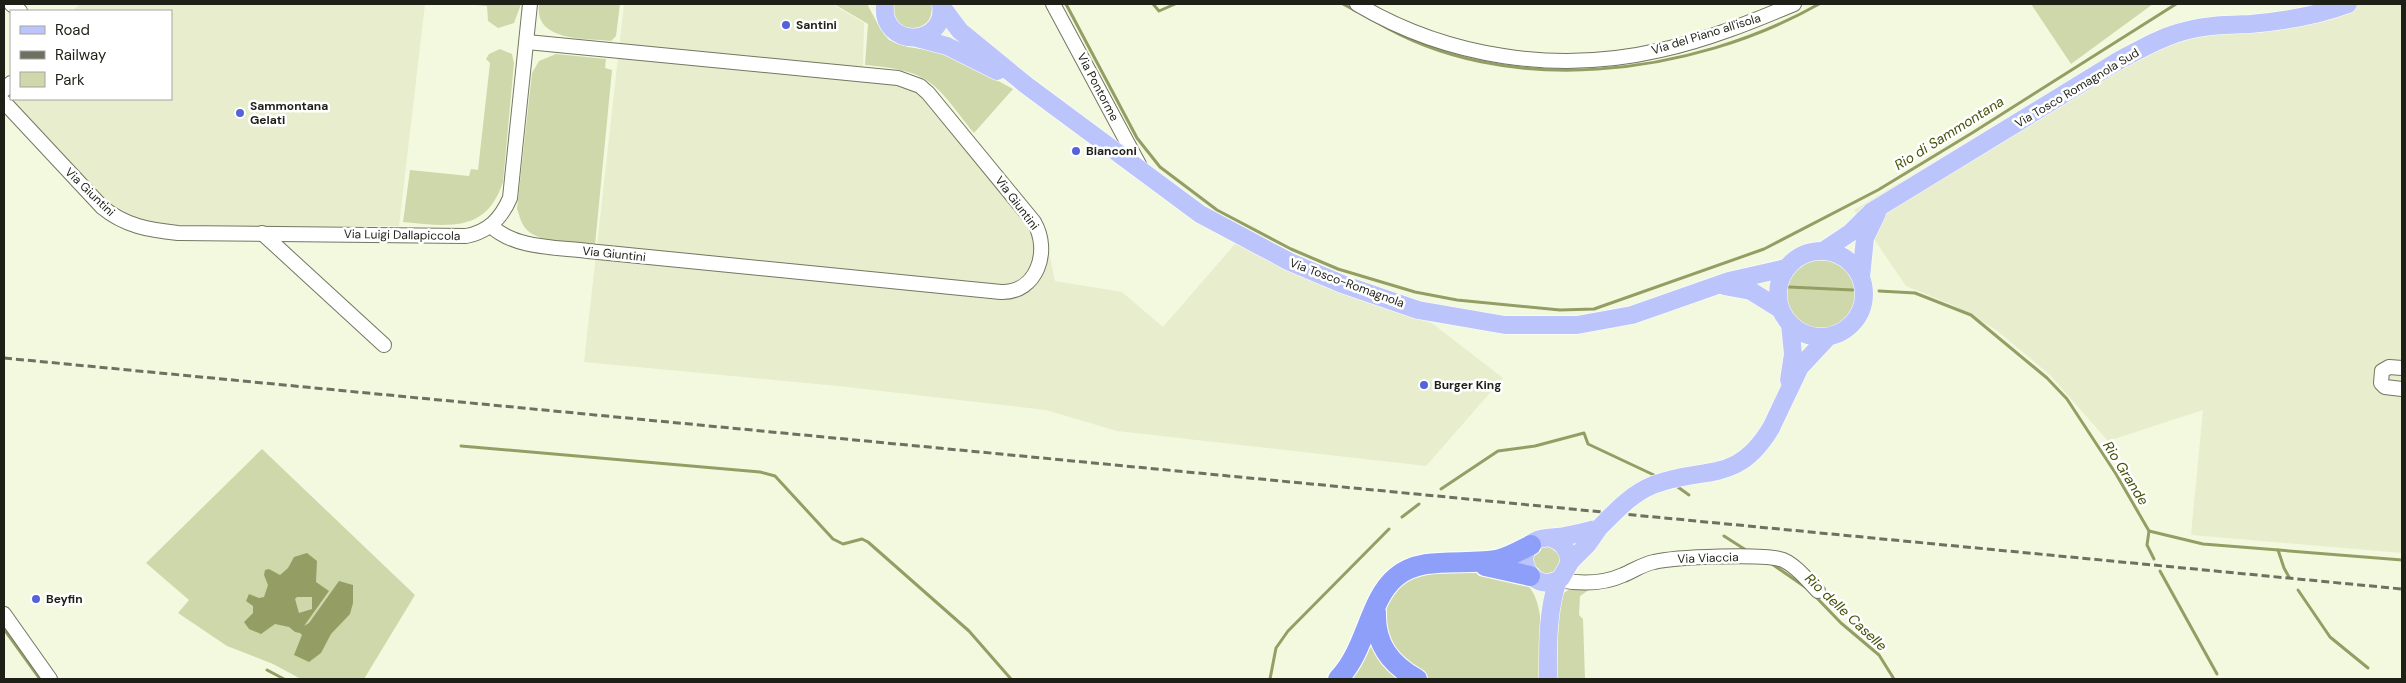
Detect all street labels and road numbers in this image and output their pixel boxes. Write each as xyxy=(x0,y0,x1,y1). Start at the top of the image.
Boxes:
street label: Via del Piano all'isola xyxy=(1649,10,1763,58)
street label: Via Tosco Romagnola Sud xyxy=(2012,45,2142,131)
street label: Via Pontorme xyxy=(1073,50,1123,124)
street label: Via Giuntini xyxy=(62,164,119,220)
street label: Via Giuntini xyxy=(991,173,1043,233)
street label: Via Luigi Dallapiccola xyxy=(344,226,460,244)
street label: Via Giuntini xyxy=(581,243,647,265)
street label: Via Tosco-Romagnola xyxy=(1287,255,1407,311)
street label: Via Viaccia xyxy=(1677,549,1739,567)

